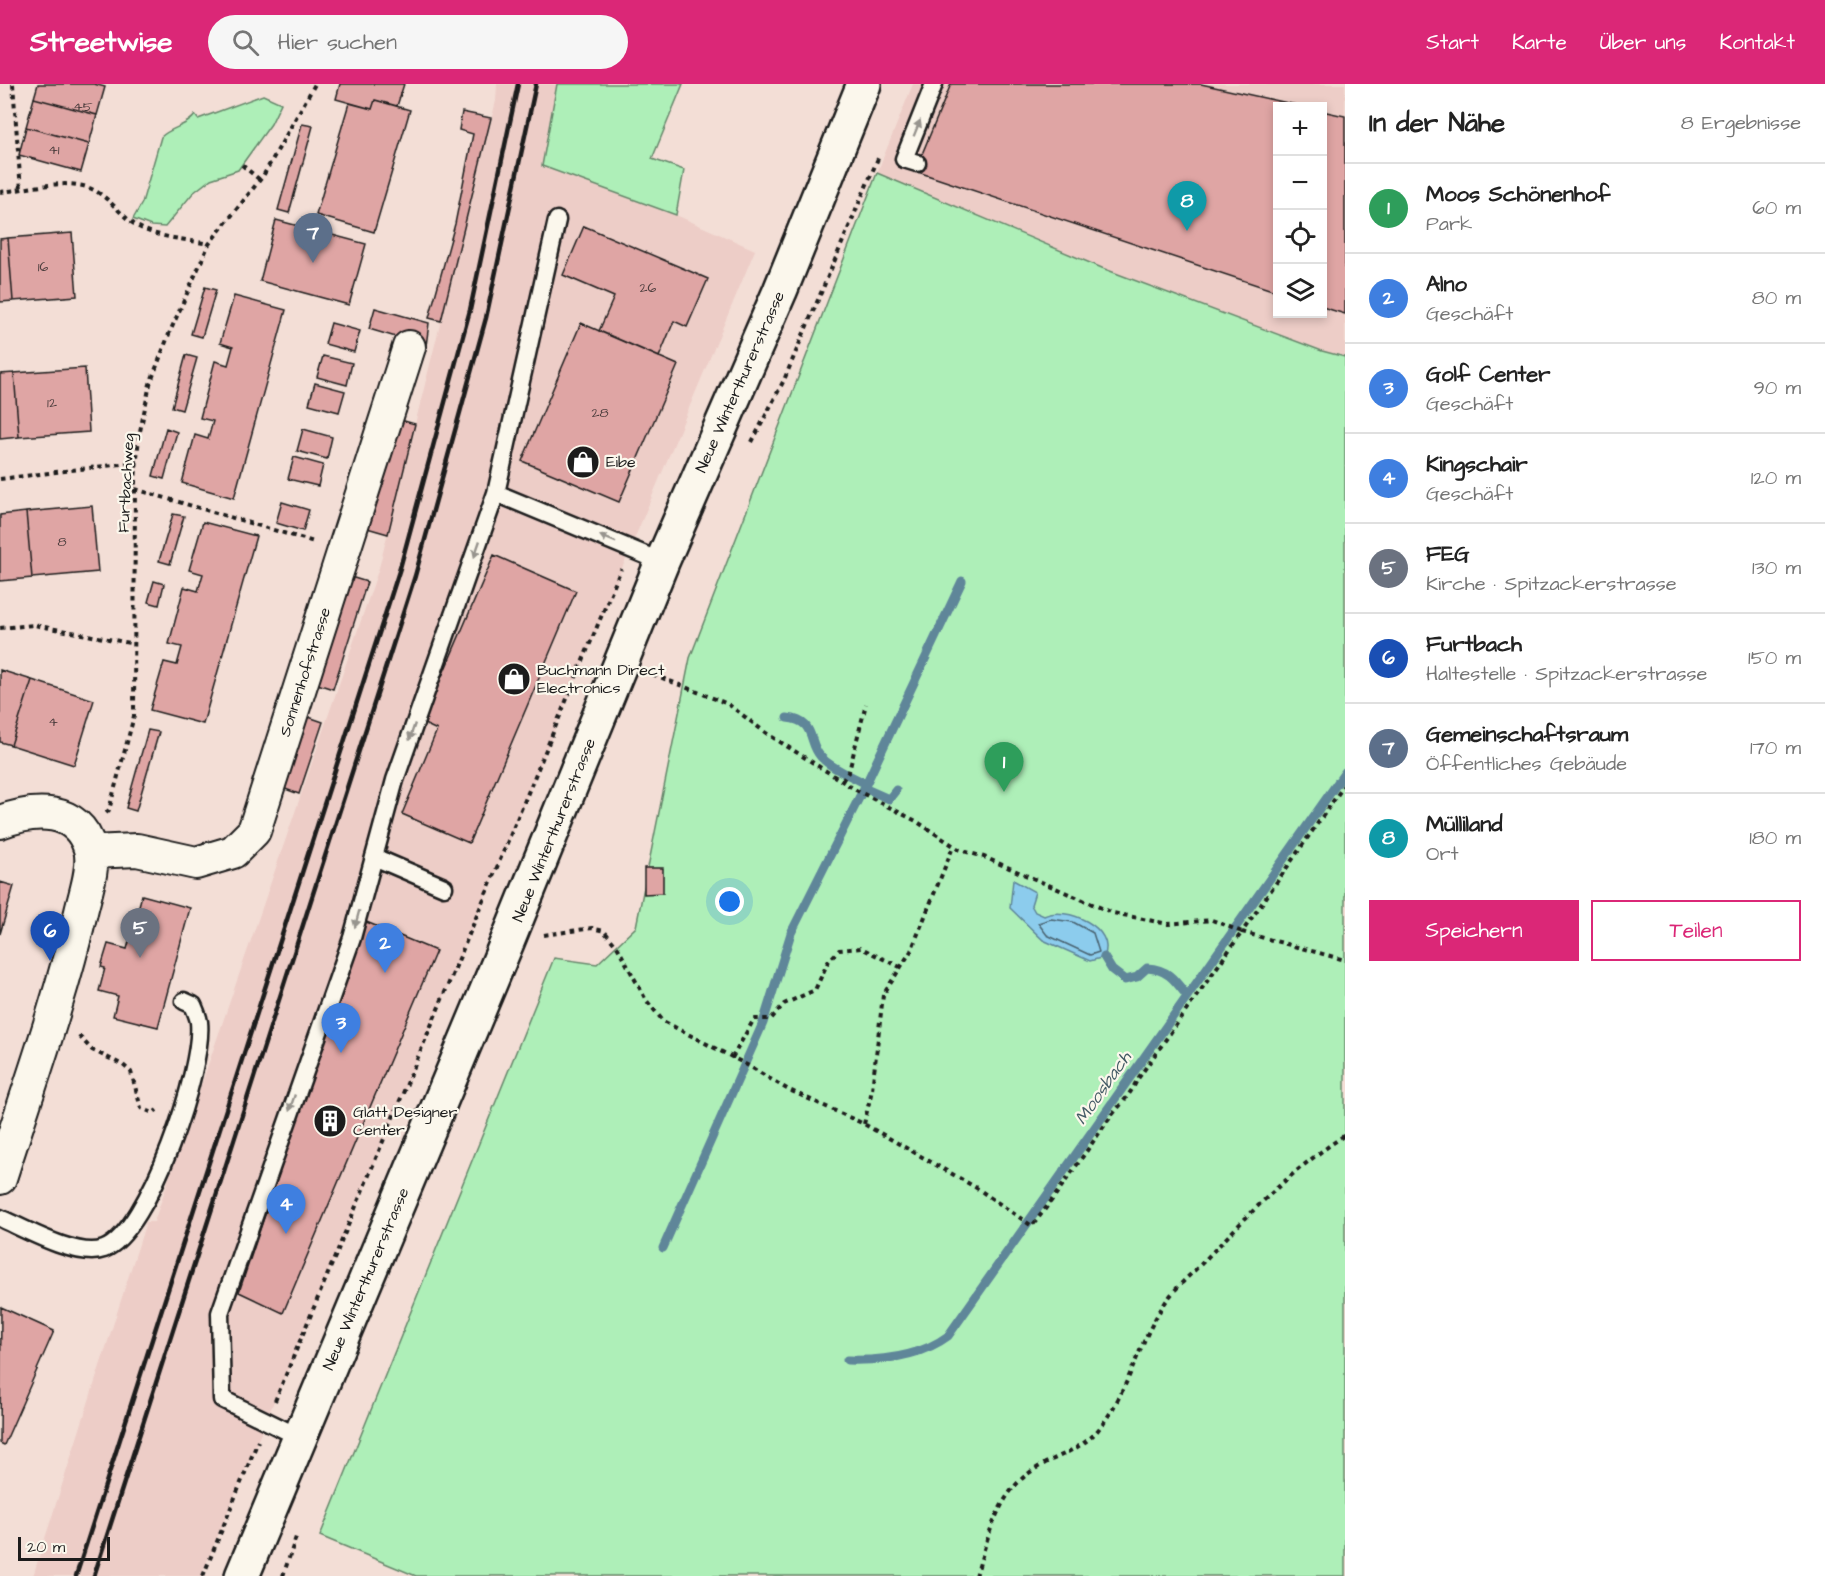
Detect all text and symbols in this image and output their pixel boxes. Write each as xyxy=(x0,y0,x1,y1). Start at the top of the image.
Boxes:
search box xyxy=(208,15,628,69)
text: Streetwise xyxy=(30,23,172,62)
icon: search xyxy=(229,26,262,59)
text: Hier suchen xyxy=(277,27,397,58)
text: Start xyxy=(1426,28,1479,57)
text: Karte xyxy=(1512,28,1567,57)
text: Über uns xyxy=(1600,28,1686,57)
text: Kontakt xyxy=(1719,28,1795,57)
house number: 45 xyxy=(73,97,93,117)
map controls xyxy=(1273,102,1327,318)
button: + xyxy=(1273,102,1327,156)
text: In der Nähe xyxy=(1369,105,1505,141)
text: 8 Ergebnisse xyxy=(1681,109,1801,137)
one-way arrow xyxy=(912,119,922,137)
house number: 41 xyxy=(48,140,60,160)
button: − xyxy=(1273,156,1327,210)
text: Moos Schönenhof xyxy=(1426,179,1610,210)
pin: 8 xyxy=(1168,182,1206,231)
text: 1 xyxy=(1387,194,1390,222)
text: 60 m xyxy=(1752,194,1801,222)
button: locate xyxy=(1273,210,1327,264)
text: Park xyxy=(1426,210,1472,238)
pin: 7 xyxy=(294,214,332,263)
house number: 16 xyxy=(38,257,49,277)
button: layers xyxy=(1273,264,1327,318)
text: Alno xyxy=(1426,269,1467,300)
house number: 26 xyxy=(640,278,657,298)
text: 2 xyxy=(1383,284,1394,312)
text: 80 m xyxy=(1752,284,1801,312)
street label: Neue Winterthurerstrasse xyxy=(690,288,790,476)
text: Geschäft xyxy=(1426,300,1513,328)
text: Golf Center xyxy=(1426,359,1550,390)
text: 3 xyxy=(1383,374,1394,402)
text: 90 m xyxy=(1753,374,1801,402)
text: Geschäft xyxy=(1426,390,1513,418)
house number: 12 xyxy=(47,393,57,413)
house number: 28 xyxy=(591,403,609,423)
street label: Furtbachweg xyxy=(112,433,141,533)
shop icon: Eibe xyxy=(565,444,601,480)
text: Kingschair xyxy=(1426,449,1528,480)
place label: Eibe xyxy=(606,451,636,473)
text: 4 xyxy=(1382,464,1395,492)
text: 120 m xyxy=(1751,464,1801,492)
text: Geschäft xyxy=(1426,480,1513,508)
house number: 8 xyxy=(57,532,67,552)
one-way arrow xyxy=(599,534,617,543)
text: FEG xyxy=(1426,539,1469,570)
one-way arrow xyxy=(471,540,481,558)
text: 5 xyxy=(1381,554,1396,582)
text: 130 m xyxy=(1752,554,1801,582)
text: Kirche · Spitzackerstrasse xyxy=(1426,570,1677,598)
street label: Sonnenhofstrasse xyxy=(274,604,336,739)
text: Furtbach xyxy=(1426,629,1522,660)
text: 6 xyxy=(1382,644,1395,672)
text: 150 m xyxy=(1748,644,1801,672)
place label: Buchmann Direct Electronics xyxy=(537,659,665,699)
text: Haltestelle · Spitzackerstrasse xyxy=(1426,660,1707,688)
shop icon: Buchmann Direct Electronics xyxy=(496,661,532,697)
house number: 4 xyxy=(48,712,58,732)
text: Gemeinschaftsraum xyxy=(1426,719,1628,750)
one-way arrow xyxy=(407,724,417,742)
text: 7 xyxy=(1382,734,1395,762)
text: 170 m xyxy=(1750,734,1801,762)
street label: Neue Winterthurerstrasse xyxy=(507,735,601,925)
pin: 1 xyxy=(984,742,1024,792)
text: Öffentliches Gebäude xyxy=(1426,750,1627,778)
text: Mülliland xyxy=(1426,809,1503,840)
text: 8 xyxy=(1382,824,1395,852)
text: 180 m xyxy=(1749,824,1801,852)
text: Ort xyxy=(1426,840,1459,868)
your location xyxy=(715,887,744,916)
button: Speichern xyxy=(1369,900,1579,961)
button: Teilen xyxy=(1591,900,1801,961)
pin: 5 xyxy=(120,908,160,958)
one-way arrow xyxy=(352,911,361,929)
pin: 6 xyxy=(31,912,70,961)
pin: 2 xyxy=(366,924,404,973)
pin: 3 xyxy=(322,1004,360,1053)
water label: Moosbach xyxy=(1069,1046,1138,1129)
one-way arrow xyxy=(287,1094,297,1112)
place label: Glatt Designer Center xyxy=(353,1101,457,1141)
building icon: Glatt Designer Center xyxy=(312,1103,348,1139)
pin: 4 xyxy=(266,1184,306,1234)
street label: Neue Winterthurerstrasse xyxy=(318,1184,415,1374)
scale bar xyxy=(18,1534,110,1562)
text: 20 m xyxy=(27,1536,65,1558)

